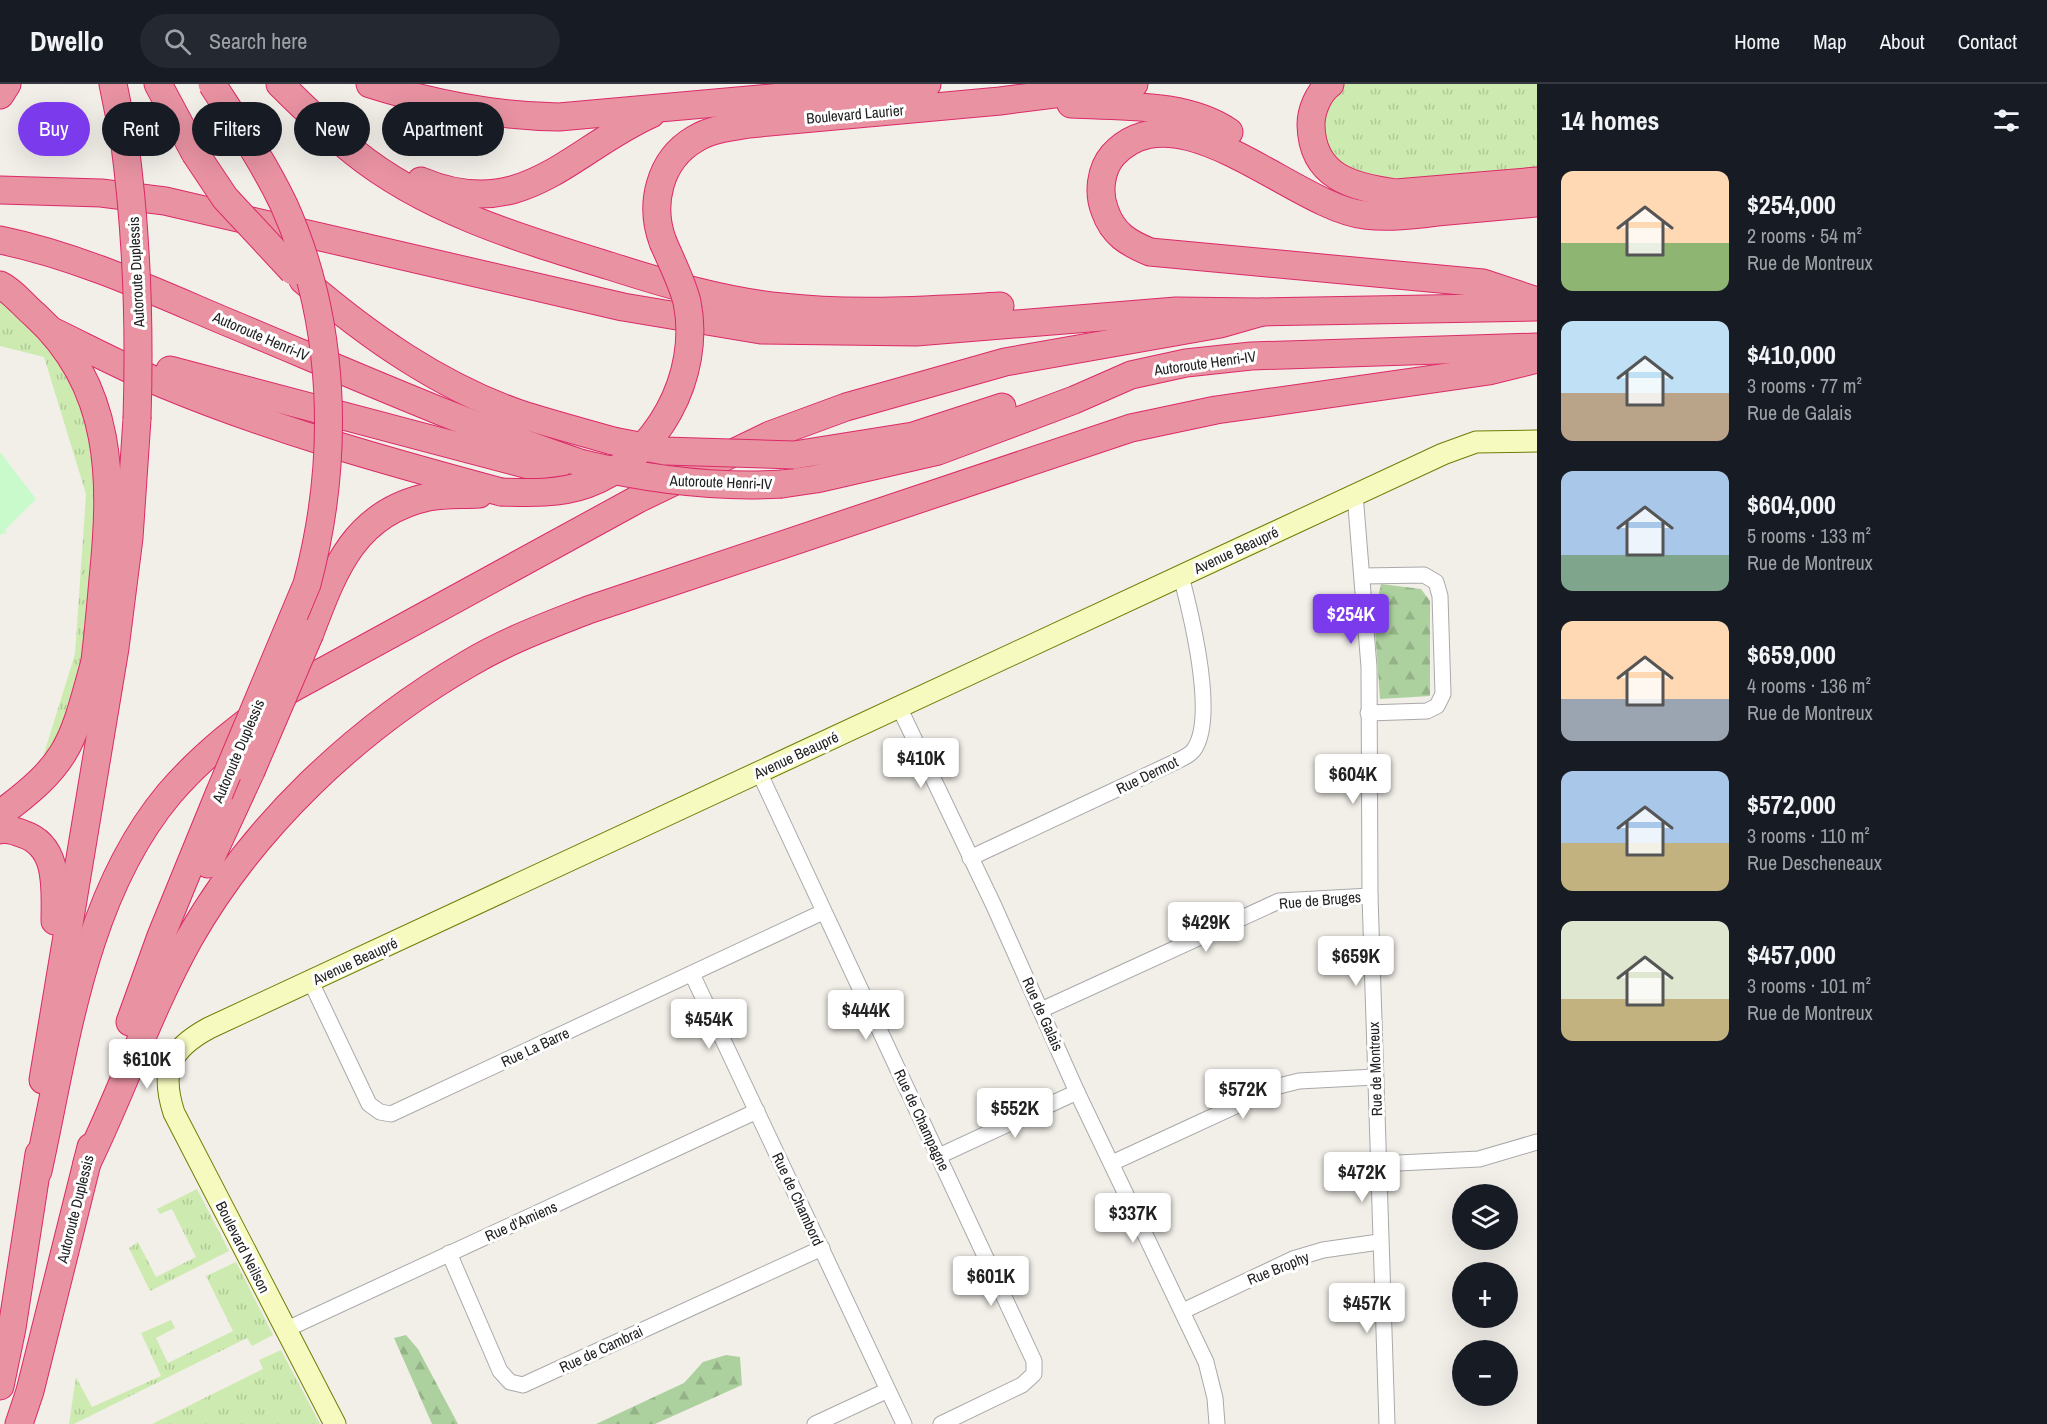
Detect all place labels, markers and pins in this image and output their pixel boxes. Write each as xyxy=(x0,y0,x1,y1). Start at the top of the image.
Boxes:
pin: $254K xyxy=(1309,594,1393,645)
pin: $410K xyxy=(879,738,963,789)
pin: $604K xyxy=(1311,754,1395,805)
pin: $429K xyxy=(1164,902,1248,953)
pin: $659K xyxy=(1314,936,1398,987)
pin: $444K xyxy=(824,990,908,1041)
pin: $454K xyxy=(667,999,751,1050)
pin: $610K xyxy=(105,1039,189,1090)
pin: $572K xyxy=(1201,1069,1285,1120)
pin: $552K xyxy=(973,1088,1057,1139)
pin: $472K xyxy=(1320,1152,1404,1203)
pin: $337K xyxy=(1091,1193,1175,1244)
pin: $601K xyxy=(949,1256,1033,1307)
pin: $457K xyxy=(1325,1283,1409,1334)

